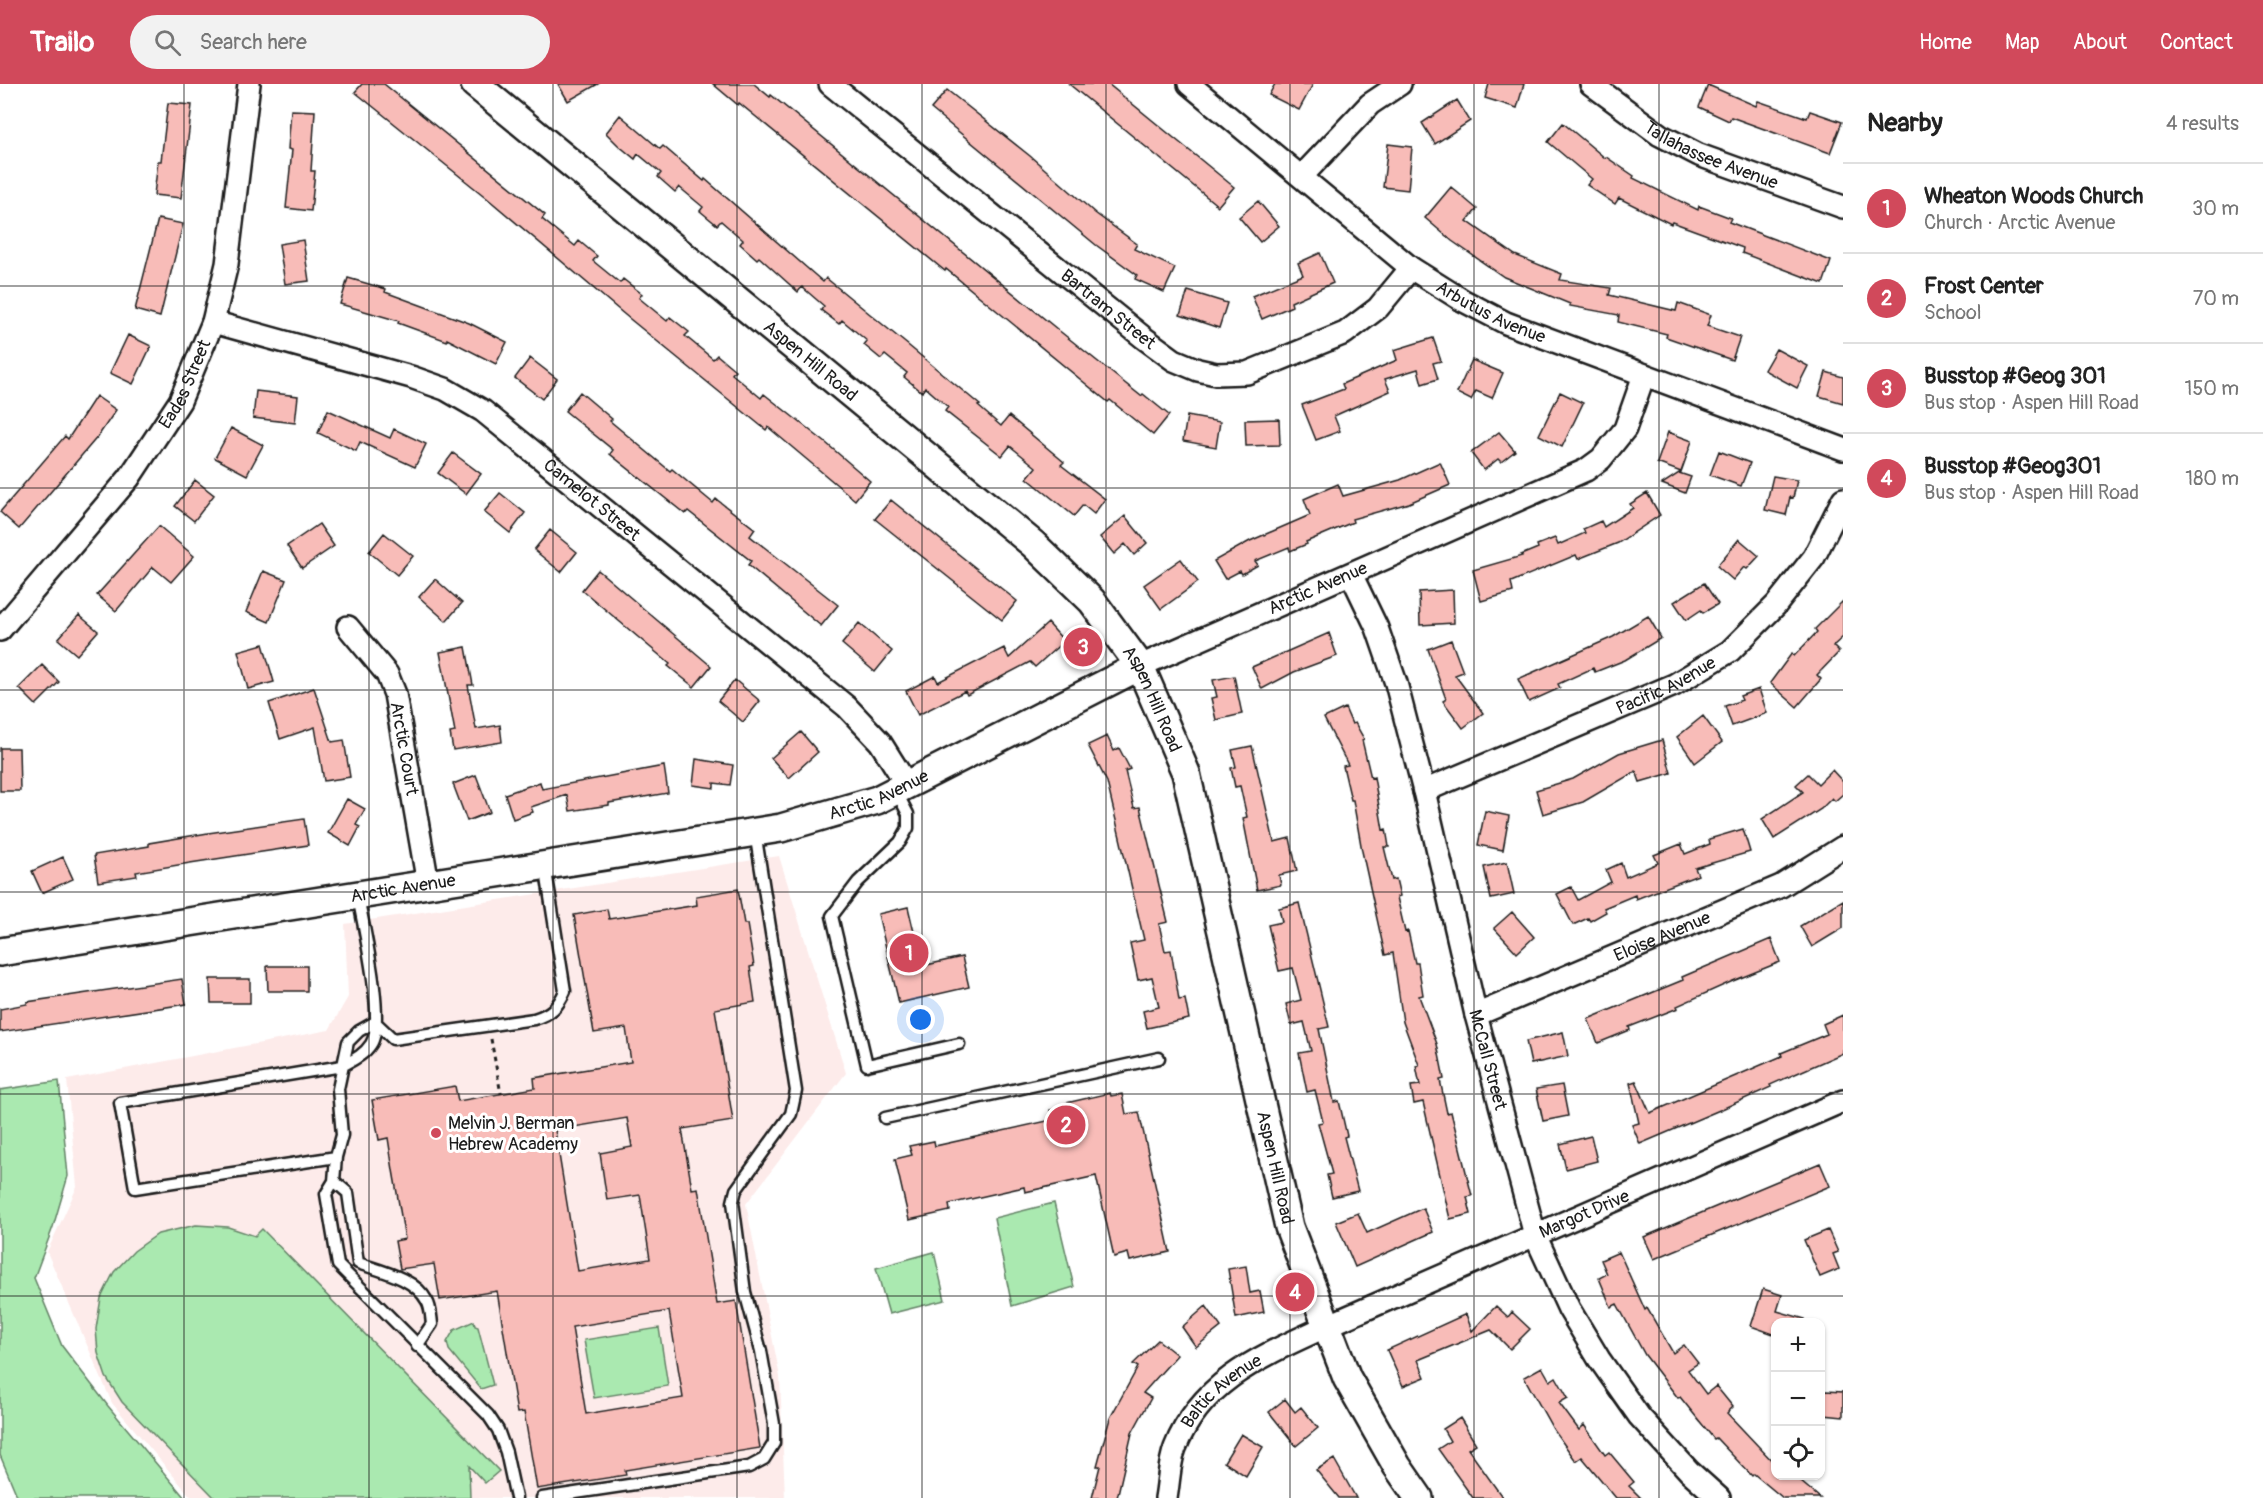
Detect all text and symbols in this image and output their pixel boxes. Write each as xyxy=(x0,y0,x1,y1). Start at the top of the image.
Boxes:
search box xyxy=(130,15,550,69)
text: Trailo xyxy=(30,25,94,60)
icon: search xyxy=(151,26,184,59)
text: Search here xyxy=(199,28,307,56)
text: Home xyxy=(1919,29,1972,56)
text: Map xyxy=(2005,29,2040,56)
text: About xyxy=(2073,29,2127,56)
text: Contact xyxy=(2160,29,2233,56)
text: Nearby xyxy=(1867,107,1943,139)
text: 4 results xyxy=(2166,111,2239,136)
street label: Tallahassee Avenue xyxy=(1640,116,1782,194)
text: Wheaton Woods Church xyxy=(1924,182,2143,210)
text: 1 xyxy=(1883,196,1890,221)
text: 30 m xyxy=(2192,196,2239,221)
text: Church · Arctic Avenue xyxy=(1924,210,2115,235)
street label: Bartram Street xyxy=(1056,264,1161,355)
text: Frost Center xyxy=(1924,272,2044,300)
street label: Arbutus Avenue xyxy=(1432,275,1549,348)
text: 2 xyxy=(1881,286,1892,311)
text: 70 m xyxy=(2193,286,2239,311)
text: School xyxy=(1924,300,1981,325)
street label: Aspen Hill Road xyxy=(759,315,862,406)
street label: Eades Street xyxy=(153,335,216,433)
text: Busstop #Geog 301 xyxy=(1924,362,2106,390)
text: 3 xyxy=(1881,376,1892,401)
text: 150 m xyxy=(2185,376,2239,401)
text: Bus stop · Aspen Hill Road xyxy=(1924,390,2139,415)
text: Busstop #Geog301 xyxy=(1924,452,2101,480)
street label: Camelot Street xyxy=(539,453,646,546)
text: 4 xyxy=(1881,466,1892,491)
text: 180 m xyxy=(2185,466,2239,491)
text: Bus stop · Aspen Hill Road xyxy=(1924,480,2139,505)
street label: Arctic Avenue xyxy=(1264,556,1371,620)
pin: 3 xyxy=(1064,624,1102,670)
street label: Aspen Hill Road xyxy=(1117,641,1187,756)
street label: Pacific Avenue xyxy=(1612,651,1720,720)
street label: Arctic Court xyxy=(385,700,424,798)
street label: Arctic Avenue xyxy=(826,764,933,825)
street label: Arctic Avenue xyxy=(349,868,457,908)
street label: Eloise Avenue xyxy=(1610,906,1714,967)
pin: 1 xyxy=(890,930,928,976)
your location xyxy=(906,1005,935,1034)
street label: McCall Street xyxy=(1464,1007,1513,1113)
pin: 2 xyxy=(1046,1102,1086,1148)
street label: Aspen Hill Road xyxy=(1252,1109,1299,1226)
place label: Melvin J. Berman Hebrew Academy xyxy=(448,1112,578,1156)
marker: Melvin J. Berman Hebrew Academy xyxy=(429,1126,443,1140)
street label: Margot Drive xyxy=(1535,1184,1633,1244)
pin: 4 xyxy=(1276,1270,1314,1314)
map controls xyxy=(1771,1318,1825,1480)
button: + xyxy=(1771,1318,1825,1372)
street label: Baltic Avenue xyxy=(1176,1348,1266,1432)
button: − xyxy=(1771,1372,1825,1426)
button: locate xyxy=(1771,1426,1825,1480)

